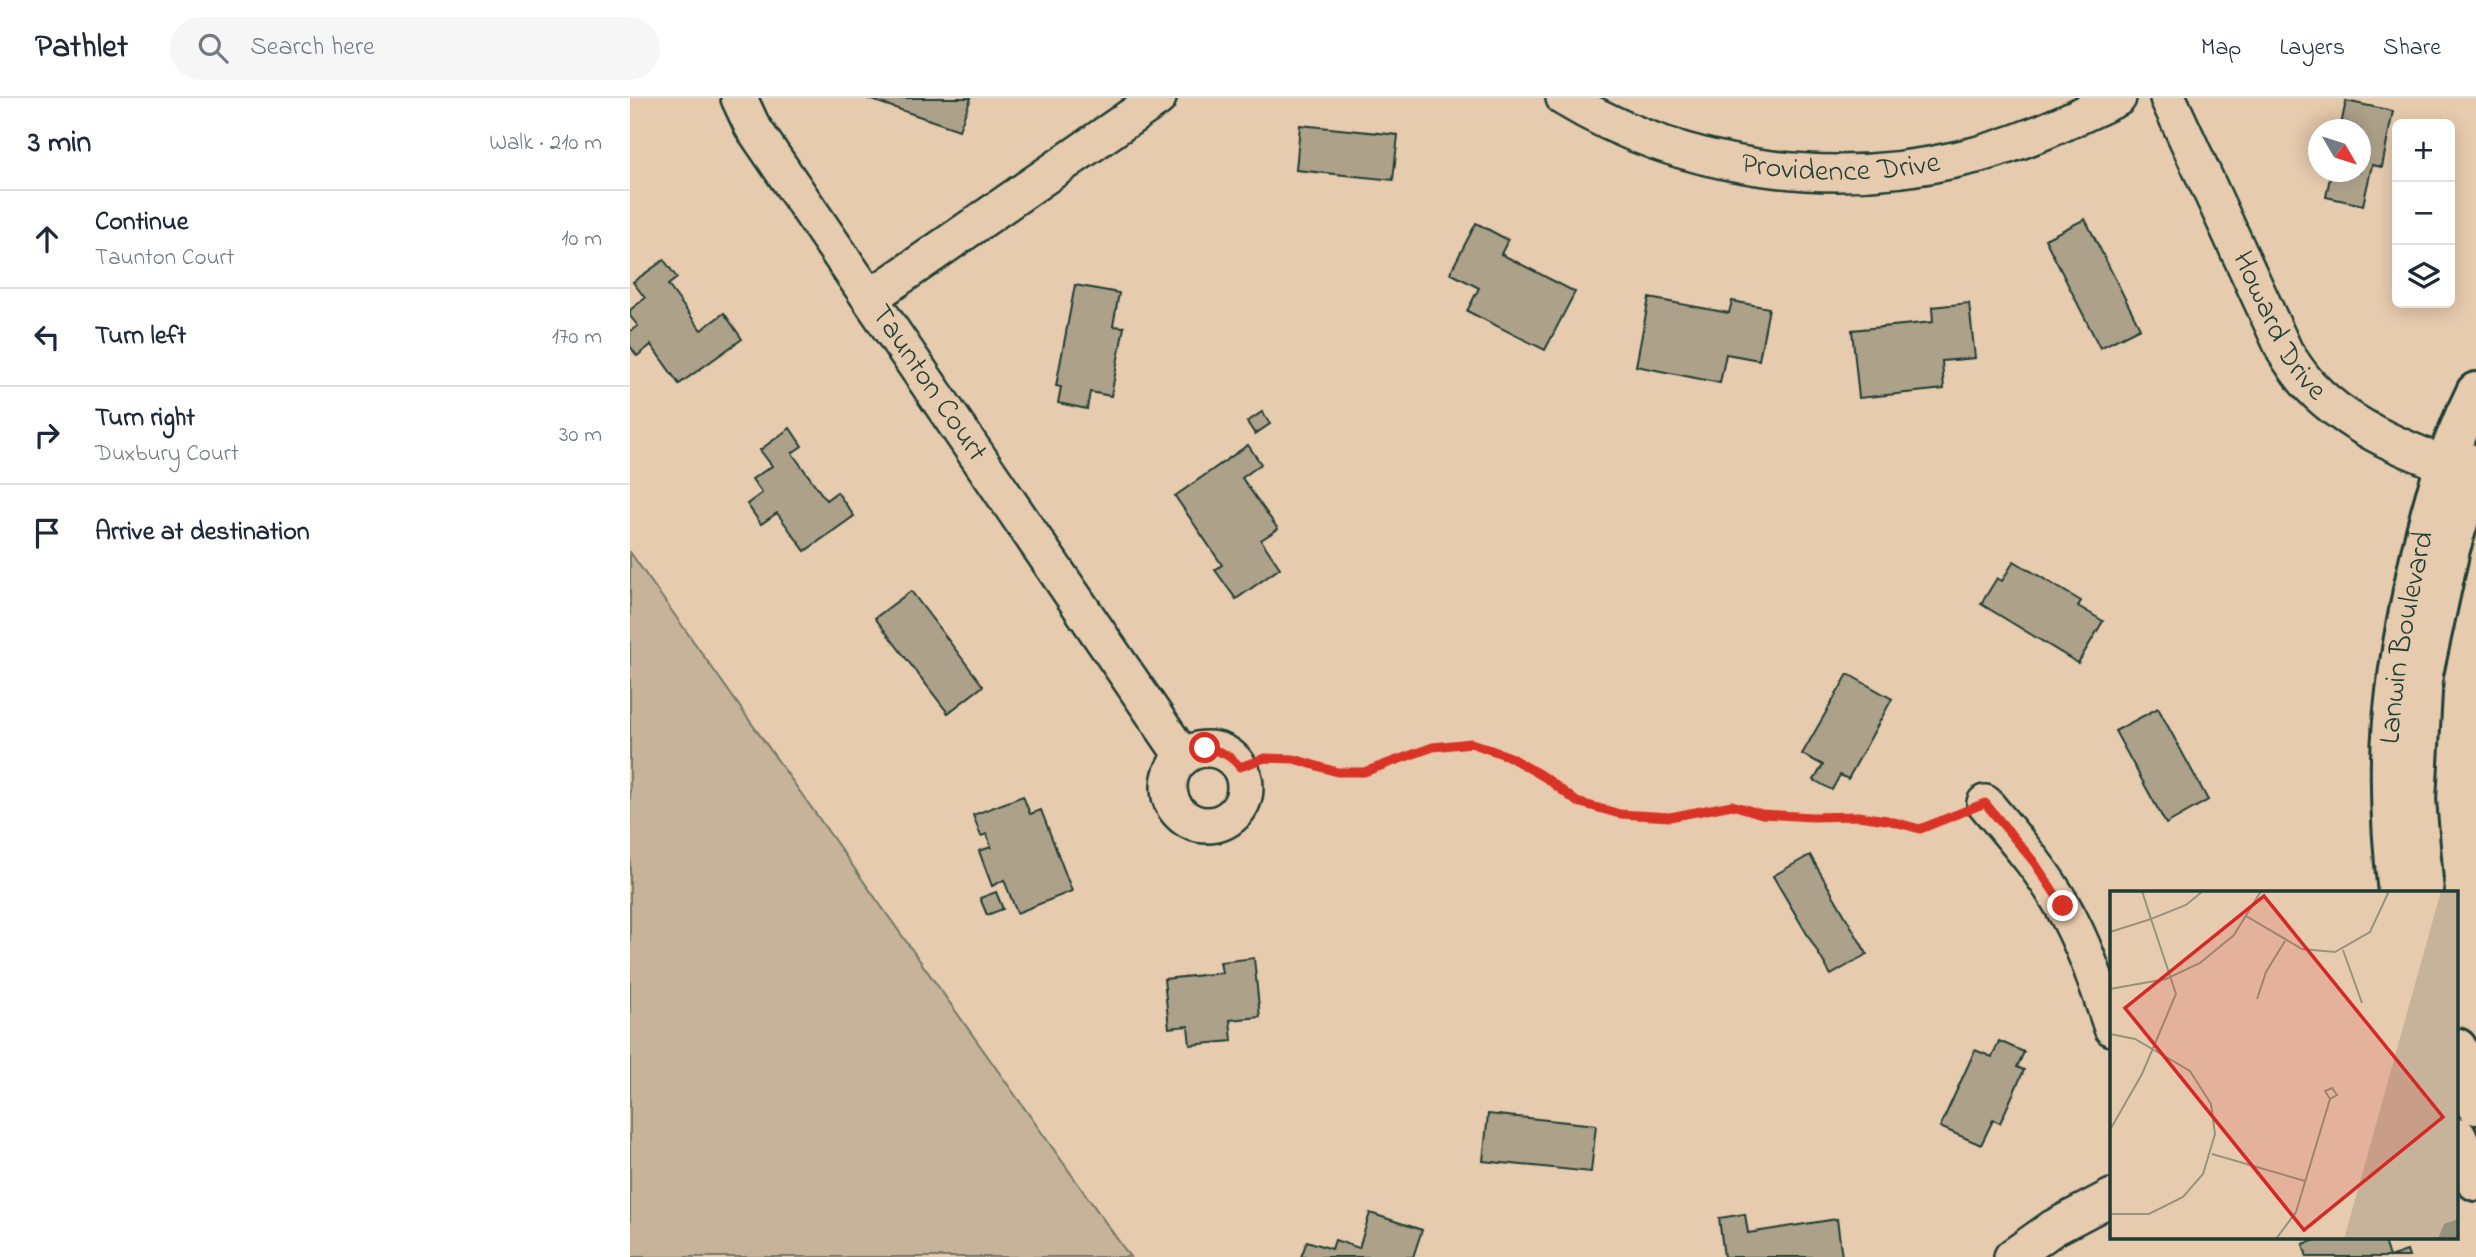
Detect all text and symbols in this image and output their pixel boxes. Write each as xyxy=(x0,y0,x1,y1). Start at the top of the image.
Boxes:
search box xyxy=(170,17,660,80)
text: Pathlet xyxy=(35,24,128,72)
icon: search xyxy=(194,29,232,67)
text: Search here xyxy=(250,29,375,67)
text: Map xyxy=(2201,31,2241,66)
text: Layers xyxy=(2279,31,2345,66)
text: Share xyxy=(2383,31,2441,66)
north arrow xyxy=(2308,119,2371,182)
map controls xyxy=(2392,119,2455,308)
button: + xyxy=(2392,119,2455,182)
text: 3 min xyxy=(28,122,91,166)
text: Walk · 210 m xyxy=(489,127,602,160)
street label: Providence Drive xyxy=(1738,141,1944,195)
button: − xyxy=(2392,182,2455,245)
text: Continue xyxy=(95,204,188,242)
icon: ahead xyxy=(28,220,66,258)
text: 10 m xyxy=(561,223,602,256)
text: Taunton Court xyxy=(95,242,234,275)
street label: Howard Drive xyxy=(2220,244,2336,413)
button: layers xyxy=(2392,245,2455,308)
street label: Taunton Court xyxy=(859,296,998,471)
icon: left xyxy=(28,318,66,356)
text: Turn left xyxy=(95,318,186,356)
text: 170 m xyxy=(552,321,602,354)
text: Turn right xyxy=(95,400,195,438)
icon: right xyxy=(28,416,66,454)
text: 30 m xyxy=(559,419,602,452)
text: Duxbury Court xyxy=(95,438,239,471)
icon: arrive xyxy=(28,514,66,552)
text: Arrive at destination xyxy=(95,514,310,552)
street label: Lanwin Boulevard xyxy=(2370,527,2447,745)
route start xyxy=(1189,732,1220,763)
route end xyxy=(2047,890,2078,921)
inset map xyxy=(2110,891,2458,1240)

